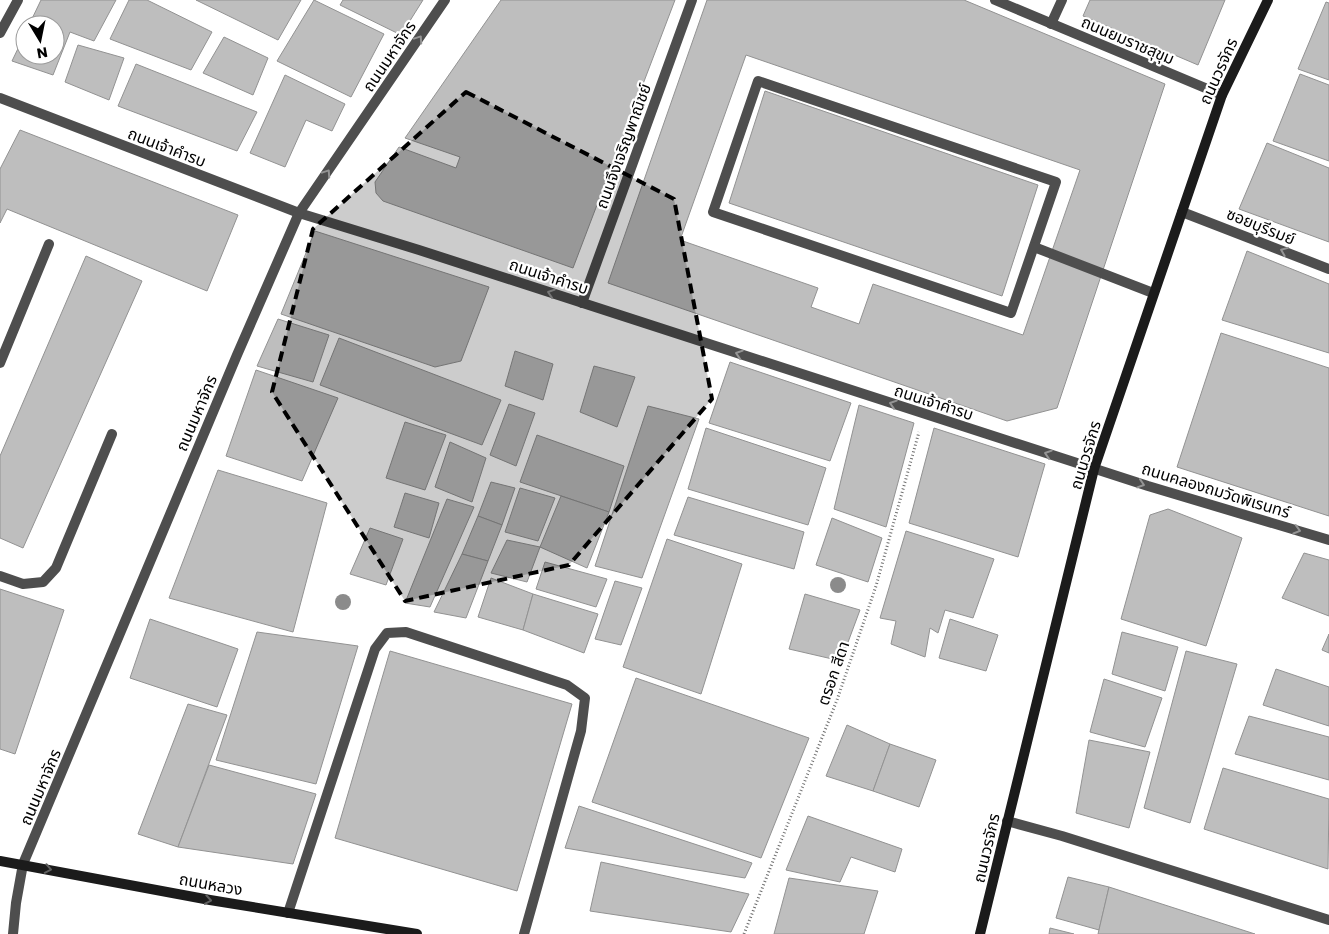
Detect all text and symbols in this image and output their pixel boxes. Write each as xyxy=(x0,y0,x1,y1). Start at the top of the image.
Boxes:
street label: ถนนยมราชสุขุม xyxy=(1078,10,1178,70)
north arrow xyxy=(15,15,65,65)
street label: ถนนมหาจักร xyxy=(357,16,422,96)
street label: ถนนวรจักร xyxy=(1194,34,1243,108)
one-way arrow xyxy=(413,35,422,45)
text: N xyxy=(35,42,49,64)
street label: ถนนจึงเจริญพาณิชย์ xyxy=(590,80,657,212)
street label: ถนนเจ้าคำรบ xyxy=(124,122,209,173)
one-way arrow xyxy=(321,169,330,179)
street label: ซอยบุรีรมย์ xyxy=(1223,202,1299,251)
one-way arrow xyxy=(1280,247,1289,257)
street label: ถนนเจ้าคำรบ xyxy=(506,253,592,300)
one-way arrow xyxy=(547,288,556,298)
one-way arrow xyxy=(735,350,744,360)
street label: ถนนมหาจักร xyxy=(170,371,223,455)
street label: ถนนเจ้าคำรบ xyxy=(891,379,977,426)
one-way arrow xyxy=(890,400,898,410)
street label: ถนนวรจักร xyxy=(1064,418,1107,492)
one-way arrow xyxy=(1044,450,1053,460)
street label: ถนนคลองถมวัดพิเรนทร์ xyxy=(1139,457,1294,524)
one-way arrow xyxy=(1136,478,1145,488)
one-way arrow xyxy=(1292,525,1300,535)
street label: ตรอก สีดา xyxy=(812,638,855,708)
street label: ถนนมหาจักร xyxy=(14,745,67,829)
street label: ถนนวรจักร xyxy=(967,811,1006,885)
one-way arrow xyxy=(44,864,52,874)
street label: ถนนหลวง xyxy=(177,868,245,901)
one-way arrow xyxy=(203,894,212,904)

